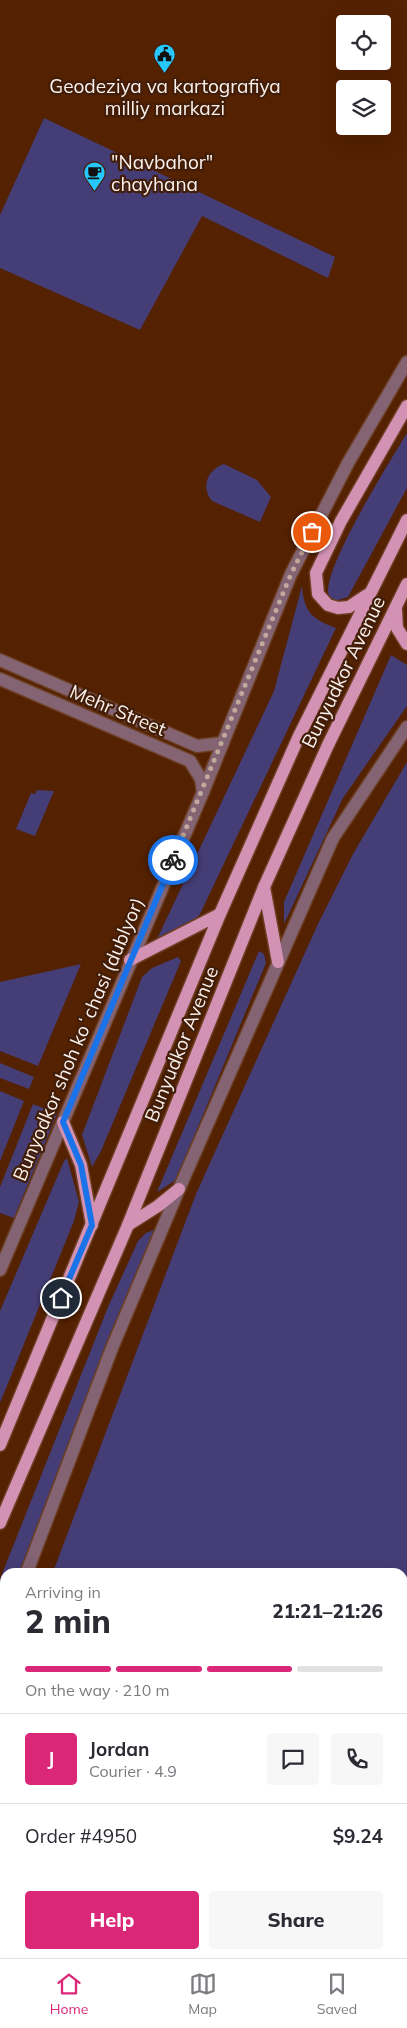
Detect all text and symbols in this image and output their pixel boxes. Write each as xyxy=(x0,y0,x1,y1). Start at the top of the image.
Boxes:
map controls xyxy=(336,15,391,135)
button: locate xyxy=(336,15,391,70)
public building icon: Geodeziya va kartografiya milliy markazi xyxy=(153,43,177,74)
place label: Geodeziya va kartografiya milliy markazi xyxy=(49,74,281,120)
button: layers xyxy=(336,80,391,135)
place label: "Navbahor" chayhana xyxy=(111,150,213,196)
cafe icon: "Navbahor" chayhana xyxy=(83,161,107,192)
pin xyxy=(291,511,333,553)
icon: bag xyxy=(298,518,326,546)
street label: Bunyudkor Avenue xyxy=(296,592,390,752)
street label: Mehr Street xyxy=(66,679,170,741)
courier xyxy=(148,835,198,885)
icon: bike xyxy=(159,846,187,874)
street label: Bunyodkor shoh koʻchasi (dublyor) xyxy=(7,894,149,1184)
street label: Bunyudkor Avenue xyxy=(139,963,223,1125)
pin xyxy=(40,1277,82,1319)
icon: home xyxy=(47,1284,75,1312)
text: Arriving in xyxy=(25,1582,101,1602)
text: 21:21–21:26 xyxy=(272,1599,383,1623)
text: 2 min xyxy=(25,1601,111,1641)
text: On the way · 210 m xyxy=(25,1680,170,1700)
button: chat xyxy=(267,1733,319,1785)
button: phone xyxy=(331,1733,383,1785)
text: Jordan xyxy=(89,1737,149,1761)
text: J xyxy=(48,1747,54,1771)
text: Courier · 4.9 xyxy=(89,1761,177,1781)
text: Order #4950 xyxy=(25,1824,137,1848)
text: $9.24 xyxy=(333,1824,383,1848)
button: Help xyxy=(25,1891,199,1949)
button: Share xyxy=(209,1891,383,1949)
tab: Home xyxy=(50,1970,88,2018)
tab: Map xyxy=(188,1970,217,2018)
tab: Saved xyxy=(317,1970,357,2018)

